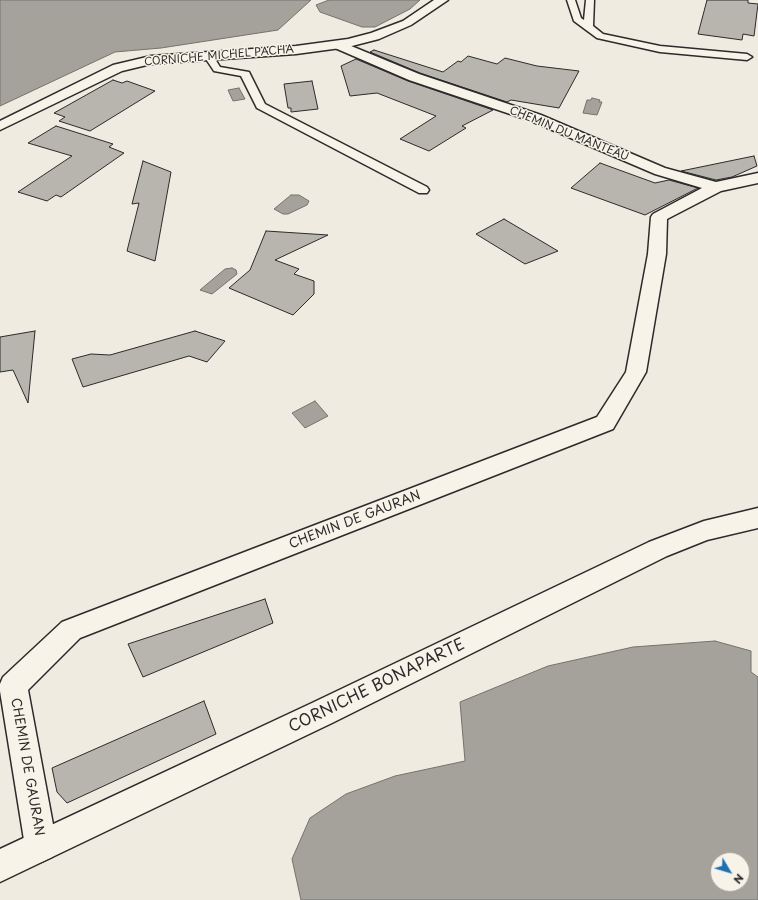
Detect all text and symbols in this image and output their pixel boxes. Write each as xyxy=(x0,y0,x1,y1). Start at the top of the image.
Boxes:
street label: CORNICHE MICHEL PACHA xyxy=(144,43,294,69)
street label: CHEMIN DU MANTEAU xyxy=(507,104,631,164)
street label: CHEMIN DE GAURAN xyxy=(287,488,423,552)
street label: CORNICHE BONAPARTE xyxy=(286,635,468,737)
street label: CHEMIN DE GAURAN xyxy=(7,697,47,837)
north arrow xyxy=(710,852,750,892)
text: N xyxy=(730,870,748,888)

